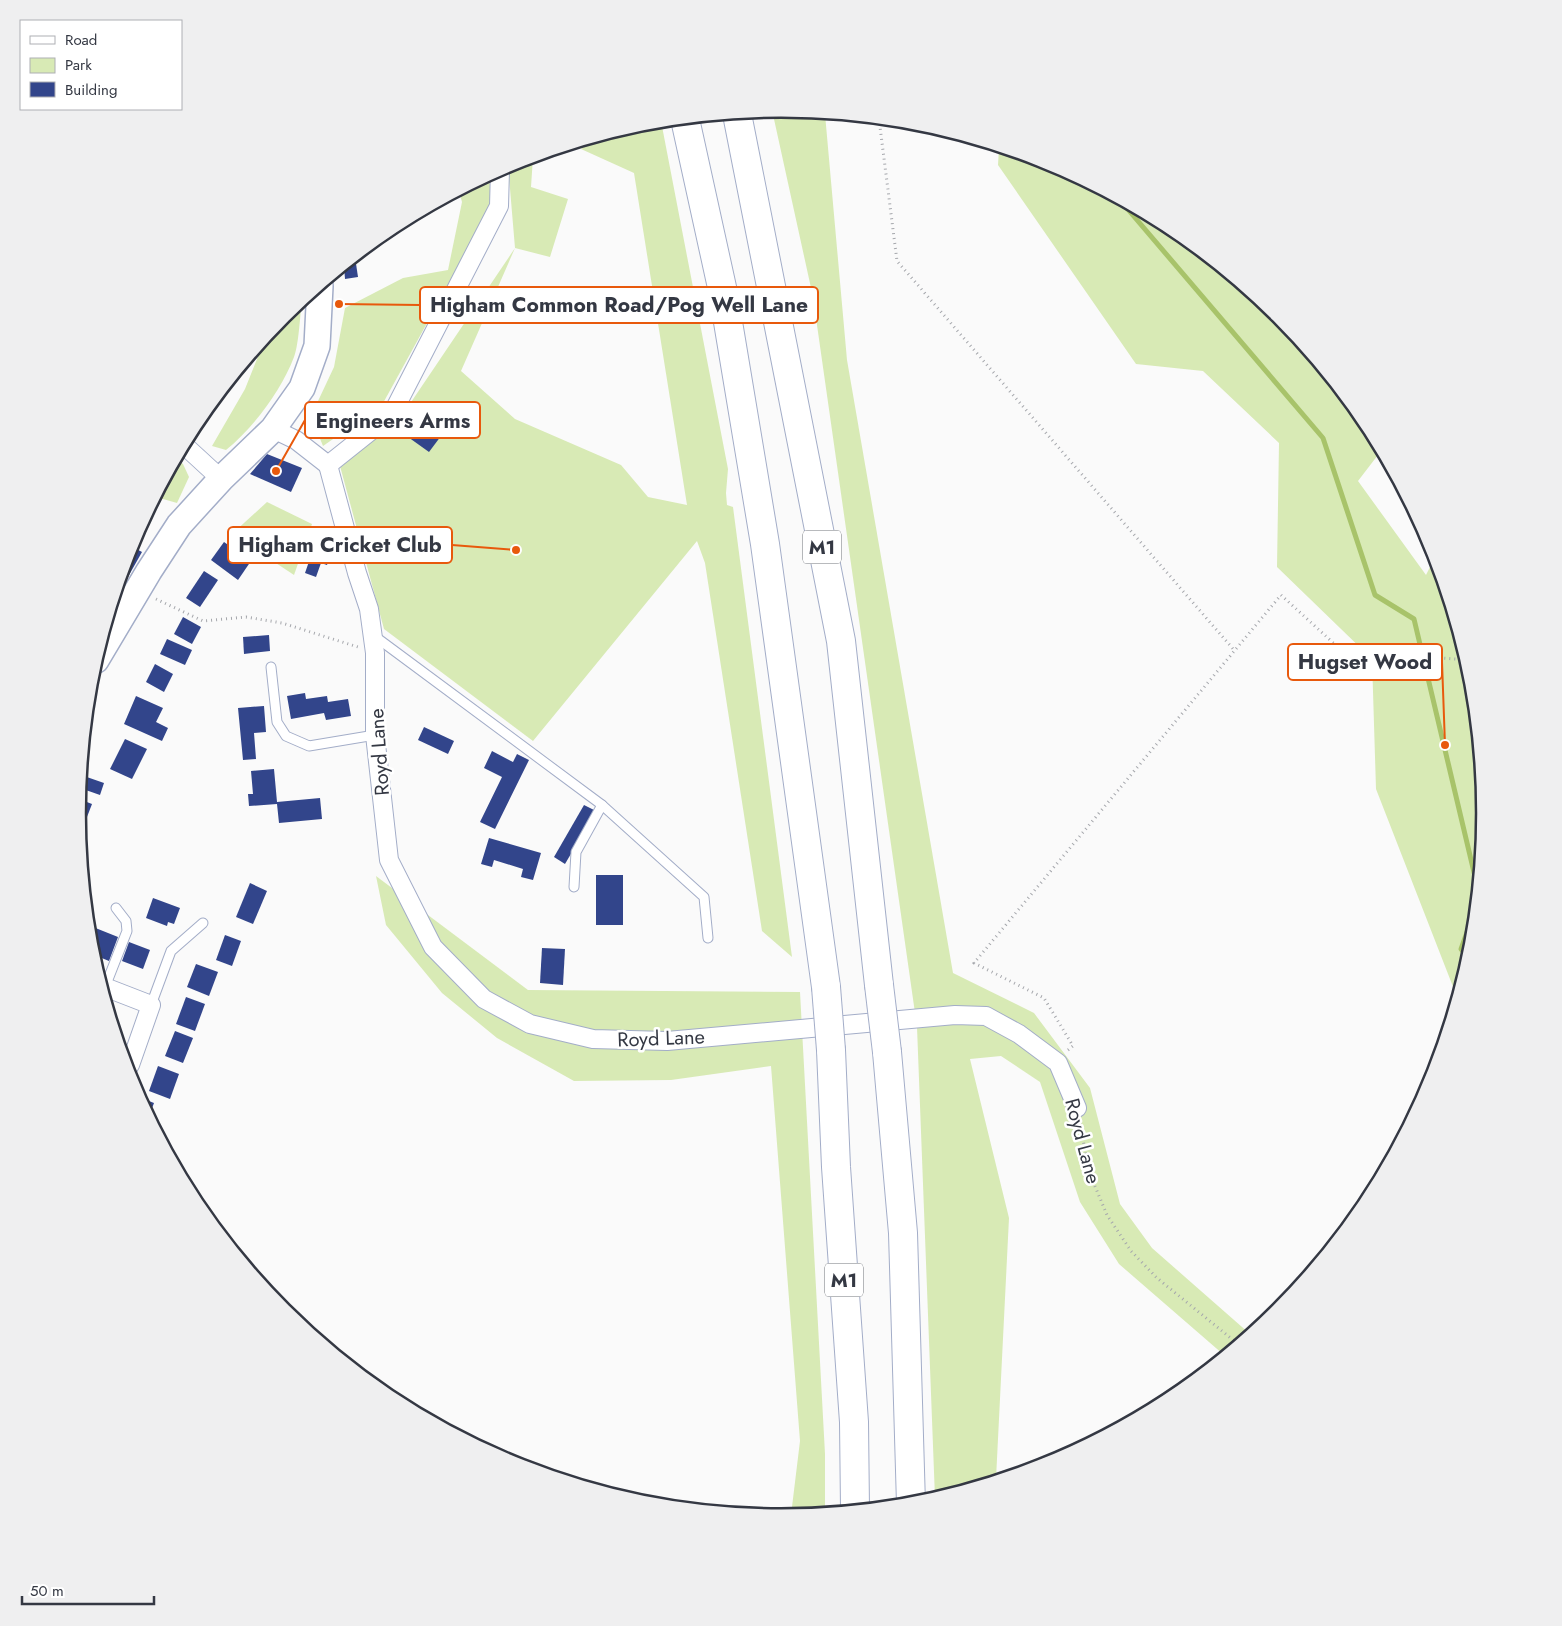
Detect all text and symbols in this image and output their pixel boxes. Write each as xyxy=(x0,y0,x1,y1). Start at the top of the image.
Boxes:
legend xyxy=(20,20,182,110)
text: Road xyxy=(65,29,97,51)
text: Park xyxy=(65,54,92,76)
text: Building xyxy=(65,79,117,101)
callout: Higham Common Road/Pog Well Lane xyxy=(420,287,818,323)
text: Higham Common Road/Pog Well Lane xyxy=(430,290,808,320)
callout: Engineers Arms xyxy=(305,402,480,438)
text: Engineers Arms xyxy=(316,406,471,436)
callout: Higham Cricket Club xyxy=(228,527,452,563)
text: Higham Cricket Club xyxy=(238,530,442,560)
road number: M1 xyxy=(803,530,841,564)
callout: Hugset Wood xyxy=(1288,644,1442,680)
text: Hugset Wood xyxy=(1298,647,1432,677)
street label: Royd Lane xyxy=(362,707,397,797)
street label: Royd Lane xyxy=(617,1022,705,1055)
street label: Royd Lane xyxy=(1057,1095,1108,1187)
road number: M1 xyxy=(825,1264,863,1296)
scale bar xyxy=(22,1574,155,1606)
text: 50 m xyxy=(30,1580,64,1602)

